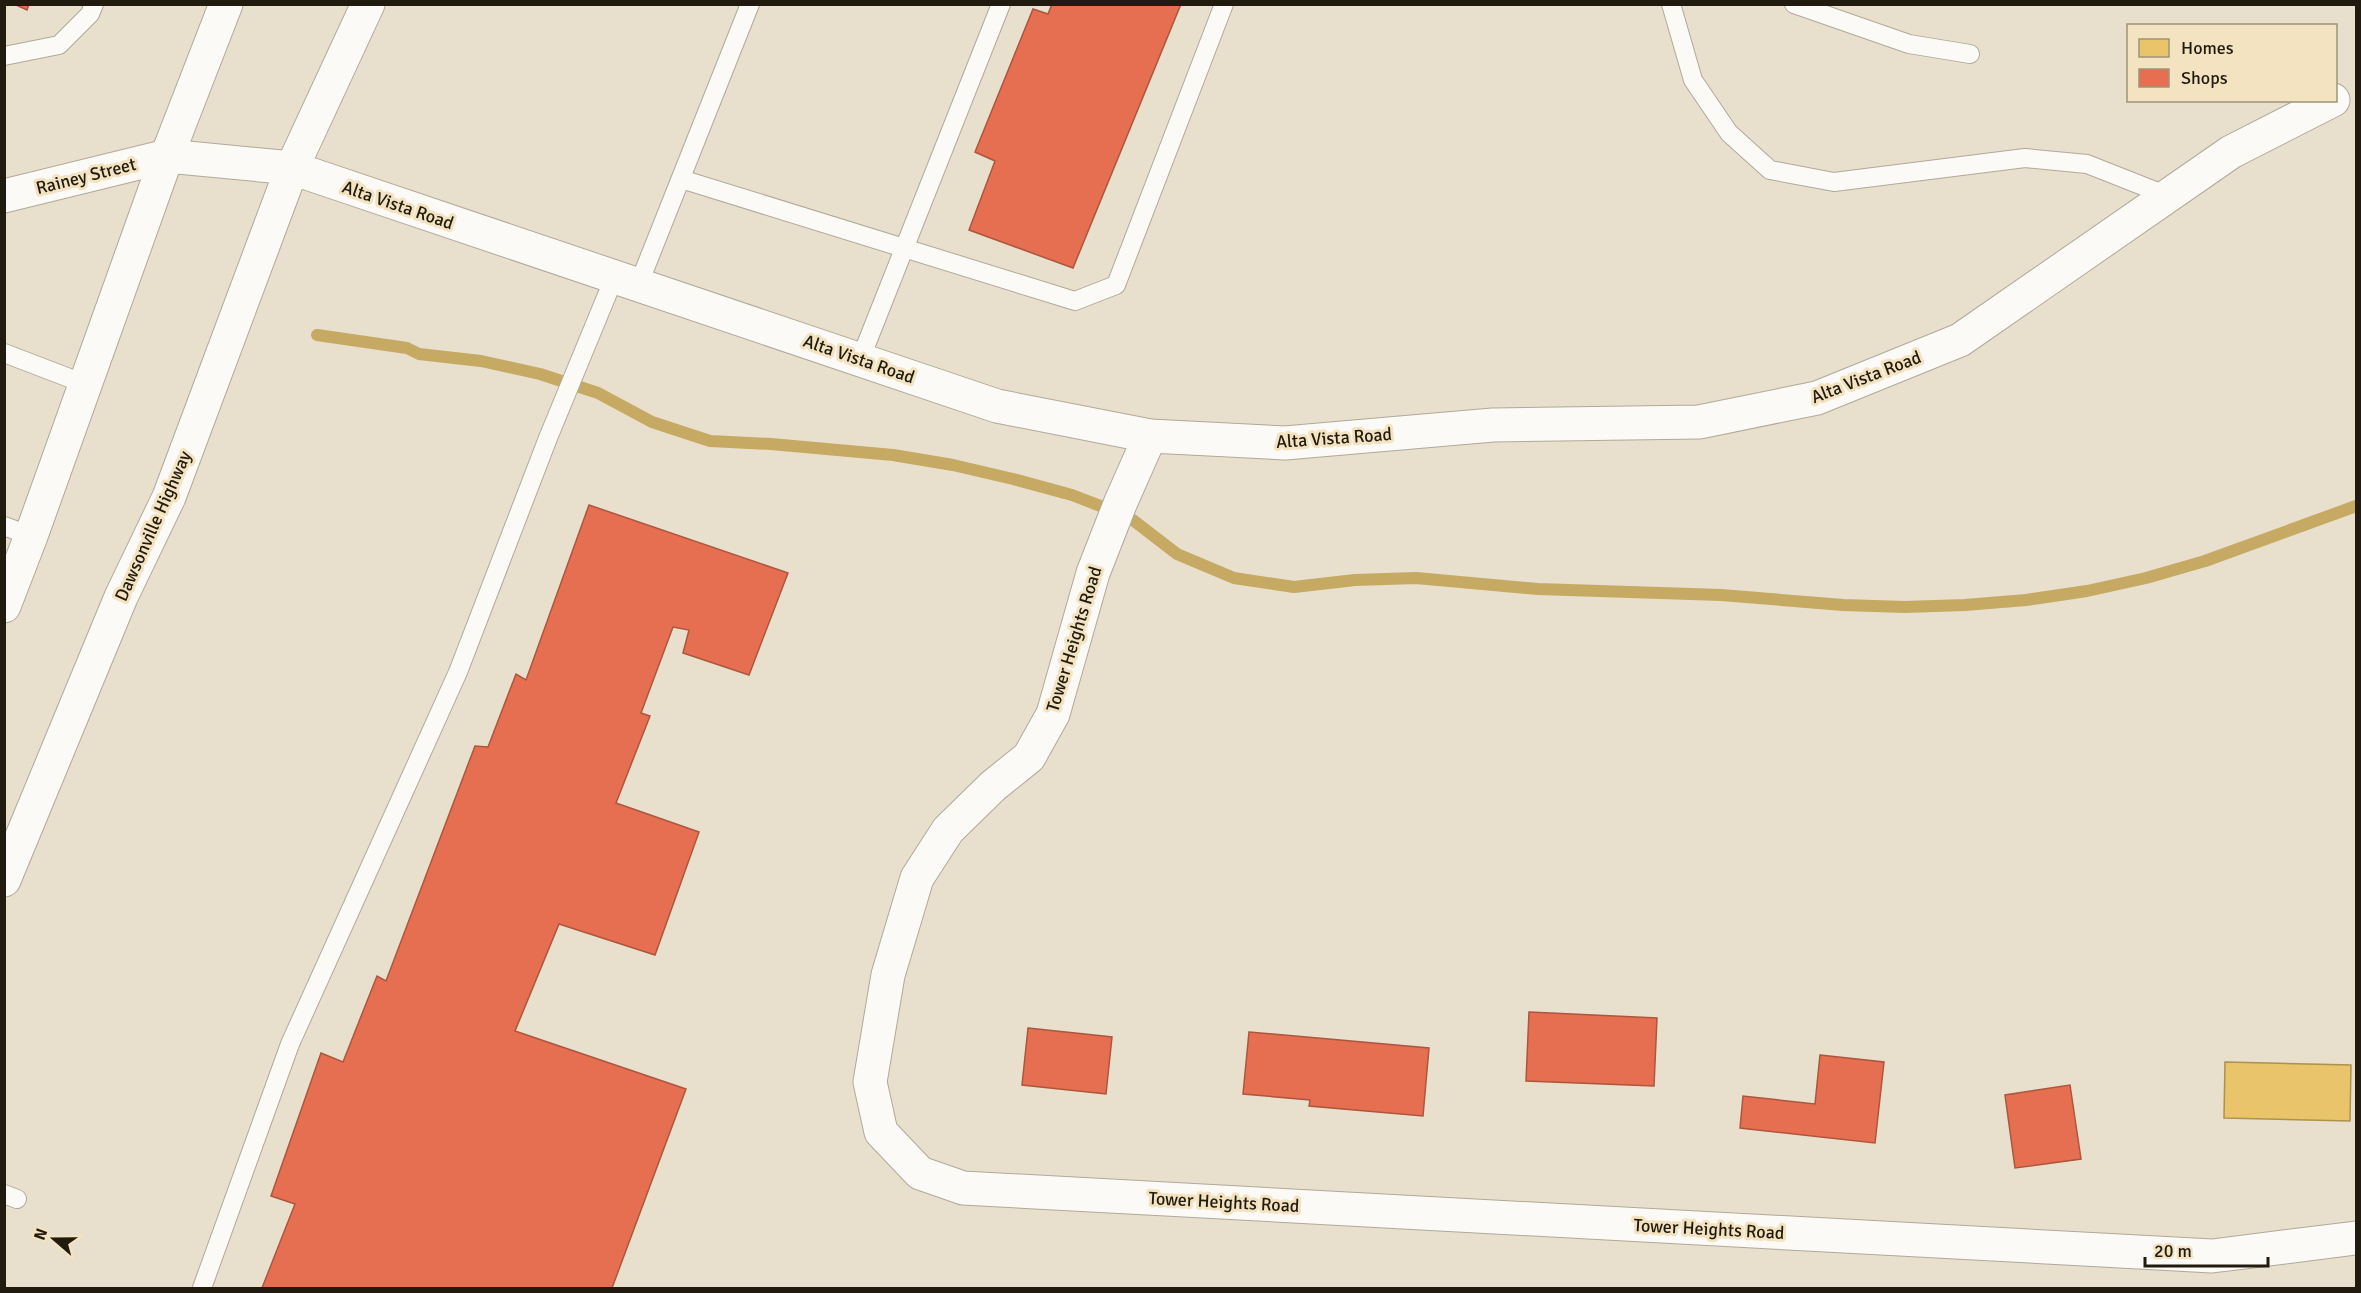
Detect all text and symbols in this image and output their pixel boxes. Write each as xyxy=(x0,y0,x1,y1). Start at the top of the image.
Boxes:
legend xyxy=(2127,24,2337,102)
text: Homes xyxy=(2181,37,2234,59)
text: Shops xyxy=(2181,67,2228,89)
street label: Rainey Street xyxy=(34,153,138,199)
street label: Alta Vista Road xyxy=(339,176,457,234)
street label: Alta Vista Road xyxy=(800,330,918,388)
street label: Alta Vista Road xyxy=(1808,346,1924,408)
street label: Alta Vista Road xyxy=(1275,423,1393,453)
street label: Dawsonville Highway xyxy=(110,447,196,605)
street label: Tower Heights Road xyxy=(1041,564,1107,714)
street label: Tower Heights Road xyxy=(1148,1187,1300,1217)
north arrow xyxy=(24,1209,84,1269)
street label: Tower Heights Road xyxy=(1633,1214,1785,1244)
text: N xyxy=(30,1226,52,1243)
scale bar xyxy=(2145,1230,2268,1268)
text: 20 m xyxy=(2154,1240,2192,1262)

